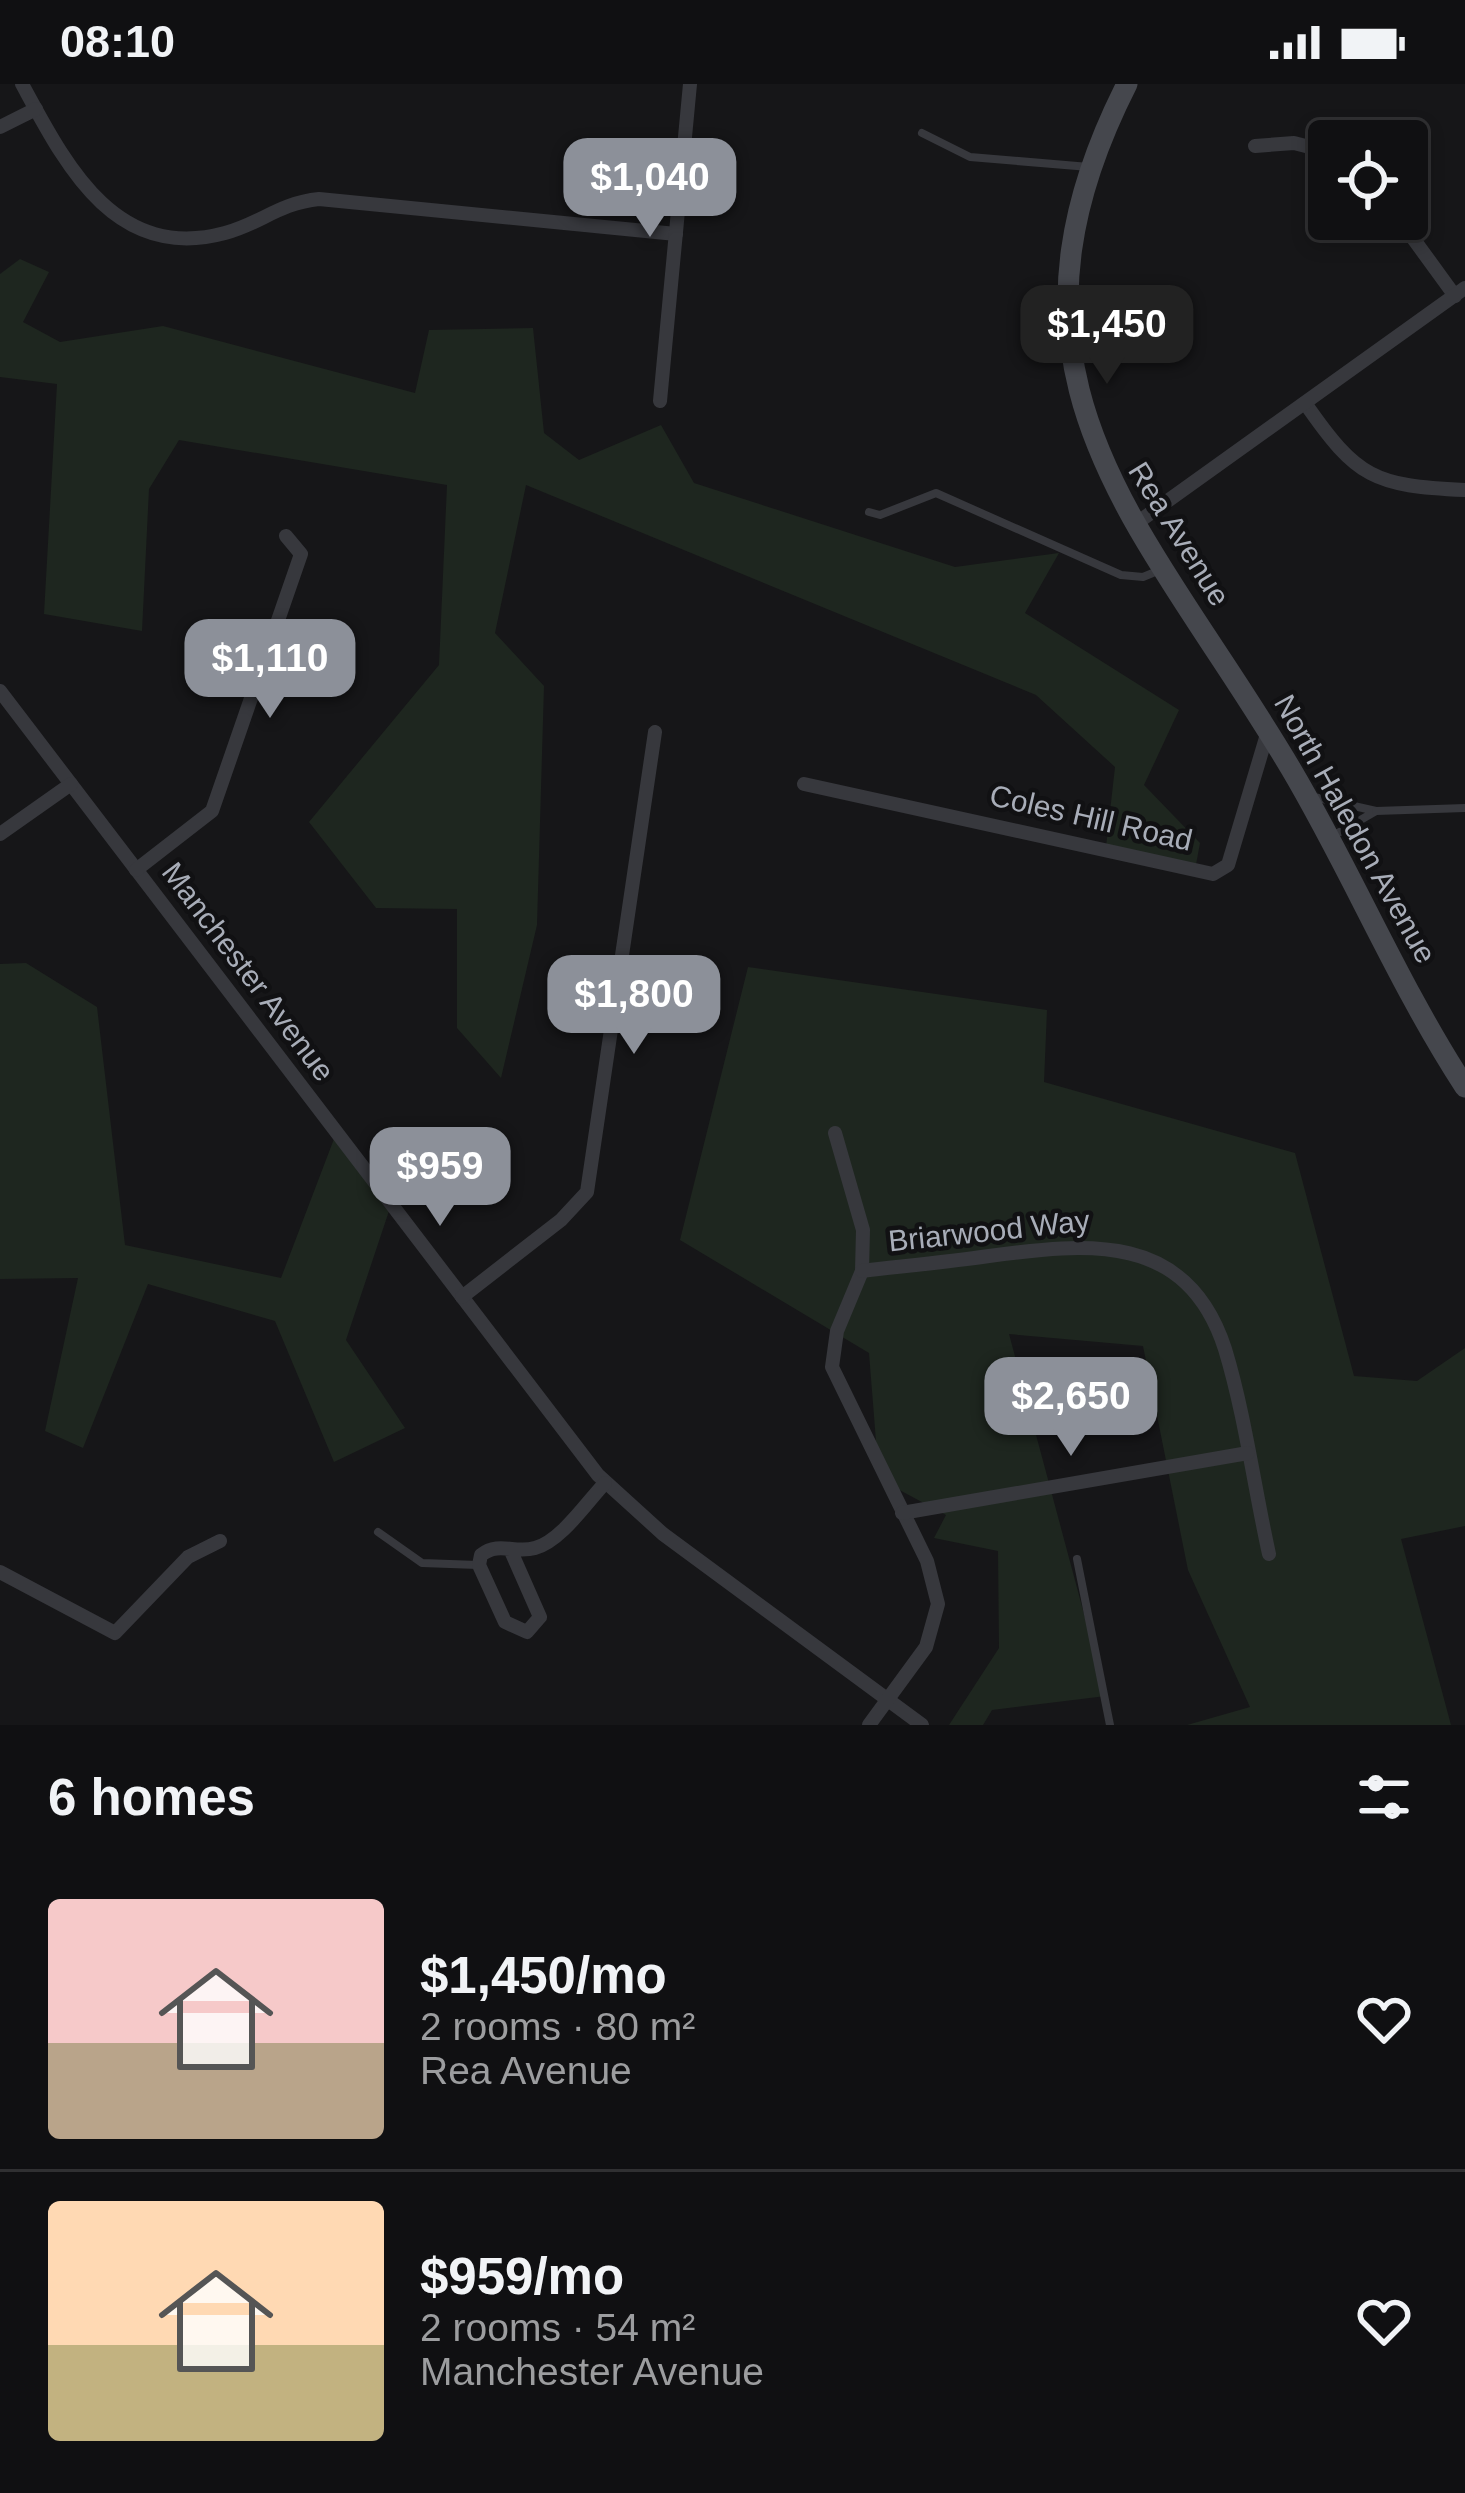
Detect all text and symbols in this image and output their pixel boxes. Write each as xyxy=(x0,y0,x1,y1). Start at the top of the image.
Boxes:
text: 08:10 xyxy=(60,16,175,67)
map controls xyxy=(1308,120,1428,240)
button: locate xyxy=(1308,120,1428,240)
pin: $1,040 xyxy=(552,138,748,240)
text: $1,040 xyxy=(590,155,710,198)
pin: $1,450 xyxy=(1009,285,1205,387)
text: $1,450 xyxy=(1047,302,1167,345)
street label: Rea Avenue xyxy=(1122,456,1237,612)
pin: $1,110 xyxy=(172,619,368,721)
text: $1,110 xyxy=(211,636,329,679)
street label: North Haledon Avenue xyxy=(1268,689,1443,969)
street label: Coles Hill Road xyxy=(987,778,1196,857)
street label: Manchester Avenue xyxy=(156,856,341,1087)
pin: $1,800 xyxy=(536,955,732,1057)
text: $1,800 xyxy=(574,972,694,1015)
pin: $959 xyxy=(369,1127,511,1229)
text: $959 xyxy=(397,1144,483,1187)
street label: Briarwood Way xyxy=(887,1204,1091,1257)
pin: $2,650 xyxy=(973,1357,1169,1459)
text: $2,650 xyxy=(1011,1374,1131,1417)
icon: filters xyxy=(1351,1764,1417,1830)
text: 6 homes xyxy=(48,1769,255,1826)
icon: home xyxy=(144,1947,288,2091)
text: $1,450/mo xyxy=(420,1947,667,2004)
icon: heart xyxy=(1351,1986,1417,2052)
text: 2 rooms · 80 m² xyxy=(420,2005,695,2048)
text: Rea Avenue xyxy=(420,2049,632,2092)
text: $959/mo xyxy=(420,2248,624,2305)
icon: home xyxy=(144,2249,288,2393)
icon: heart xyxy=(1351,2288,1417,2354)
text: 2 rooms · 54 m² xyxy=(420,2306,695,2349)
text: Manchester Avenue xyxy=(420,2350,764,2393)

